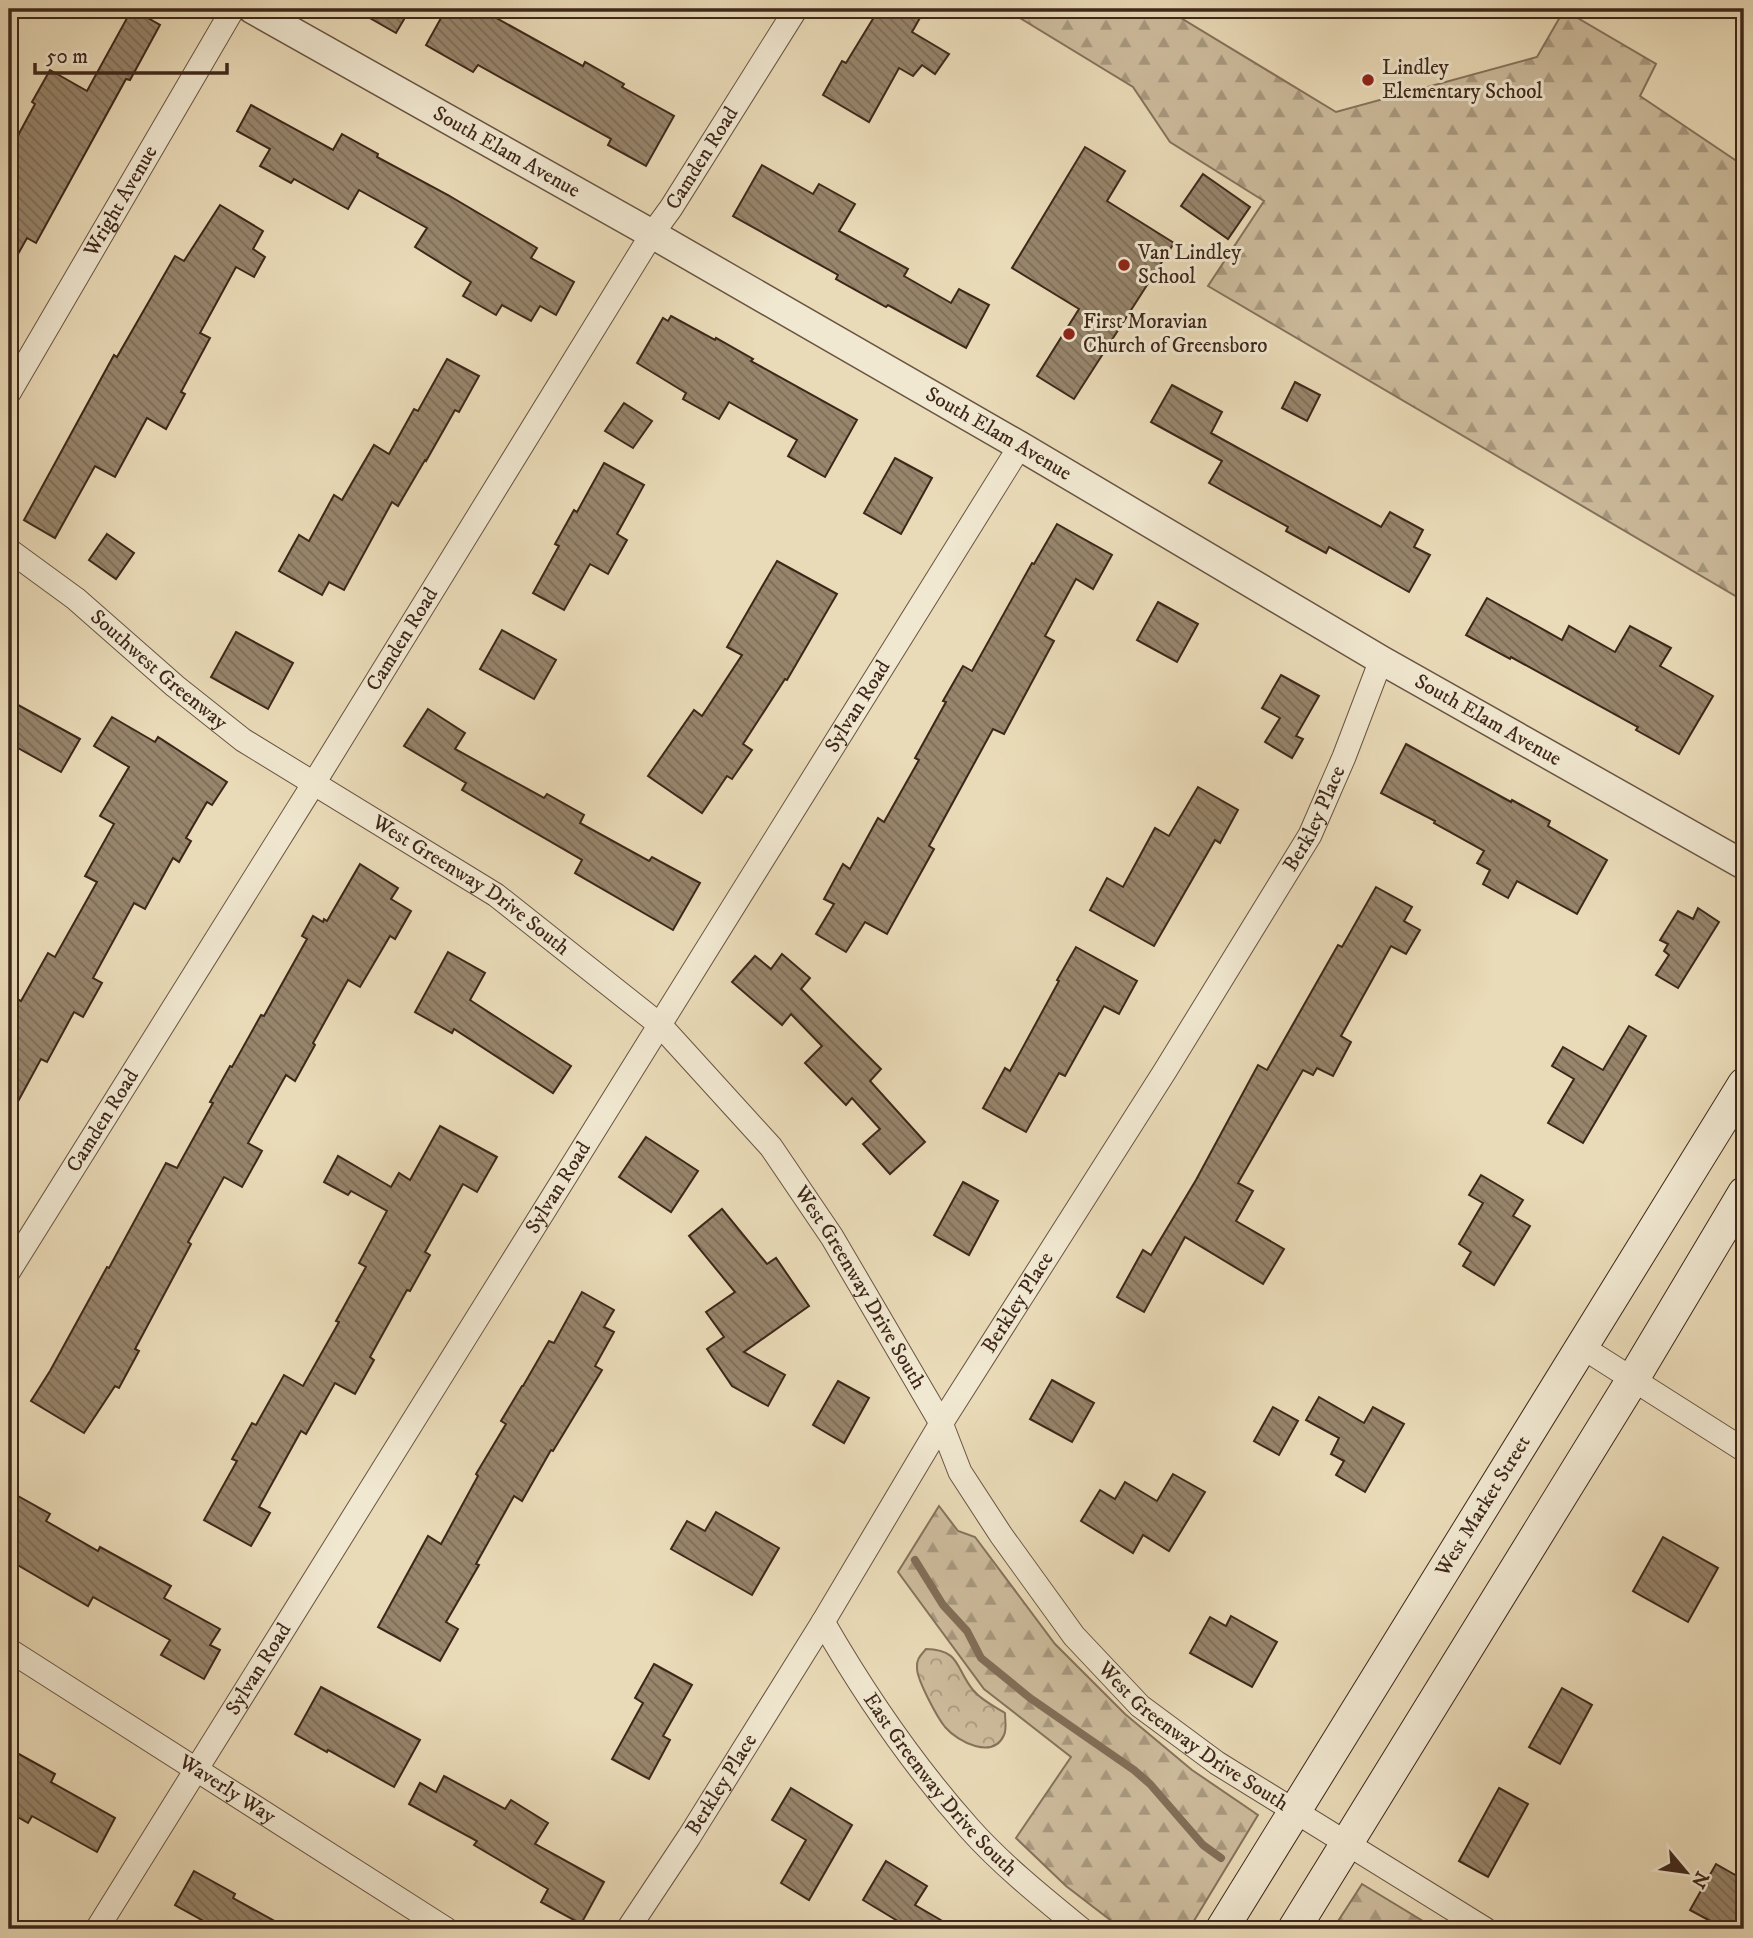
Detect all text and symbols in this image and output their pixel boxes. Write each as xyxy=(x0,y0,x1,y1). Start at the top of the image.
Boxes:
scale bar xyxy=(35,32,228,76)
text: 50 m xyxy=(46,44,88,70)
place label: Lindley Elementary School xyxy=(1382,55,1543,105)
marker: Lindley Elementary School xyxy=(1360,72,1376,88)
street label: South Elam Avenue xyxy=(428,100,585,204)
street label: Camden Road xyxy=(660,102,745,215)
street label: Wright Avenue xyxy=(78,141,164,262)
place label: Van Lindley School xyxy=(1137,240,1242,290)
marker: Van Lindley School xyxy=(1116,257,1132,273)
place label: First Moravian Church of Greensboro xyxy=(1083,309,1268,359)
marker: First Moravian Church of Greensboro xyxy=(1061,326,1077,342)
street label: South Elam Avenue xyxy=(921,381,1077,487)
street label: Camden Road xyxy=(361,583,444,696)
street label: Southwest Greenway xyxy=(85,604,234,736)
street label: Sylvan Road xyxy=(819,655,897,757)
street label: South Elam Avenue xyxy=(1410,669,1566,772)
street label: Berkley Place xyxy=(1278,762,1352,876)
street label: West Greenway Drive South xyxy=(366,809,575,961)
street label: Camden Road xyxy=(61,1064,145,1177)
street label: Sylvan Road xyxy=(520,1136,597,1239)
street label: West Greenway Drive South xyxy=(788,1180,931,1394)
street label: Berkley Place xyxy=(976,1247,1060,1358)
street label: West Market Street xyxy=(1429,1431,1537,1582)
street label: Sylvan Road xyxy=(220,1618,297,1720)
street label: West Greenway Drive South xyxy=(1091,1656,1293,1817)
street label: East Greenway Drive South xyxy=(857,1688,1023,1882)
street label: Berkley Place xyxy=(680,1729,763,1840)
street label: Waverly Way xyxy=(173,1748,281,1830)
north arrow xyxy=(1652,1836,1722,1906)
text: N xyxy=(1686,1867,1713,1892)

